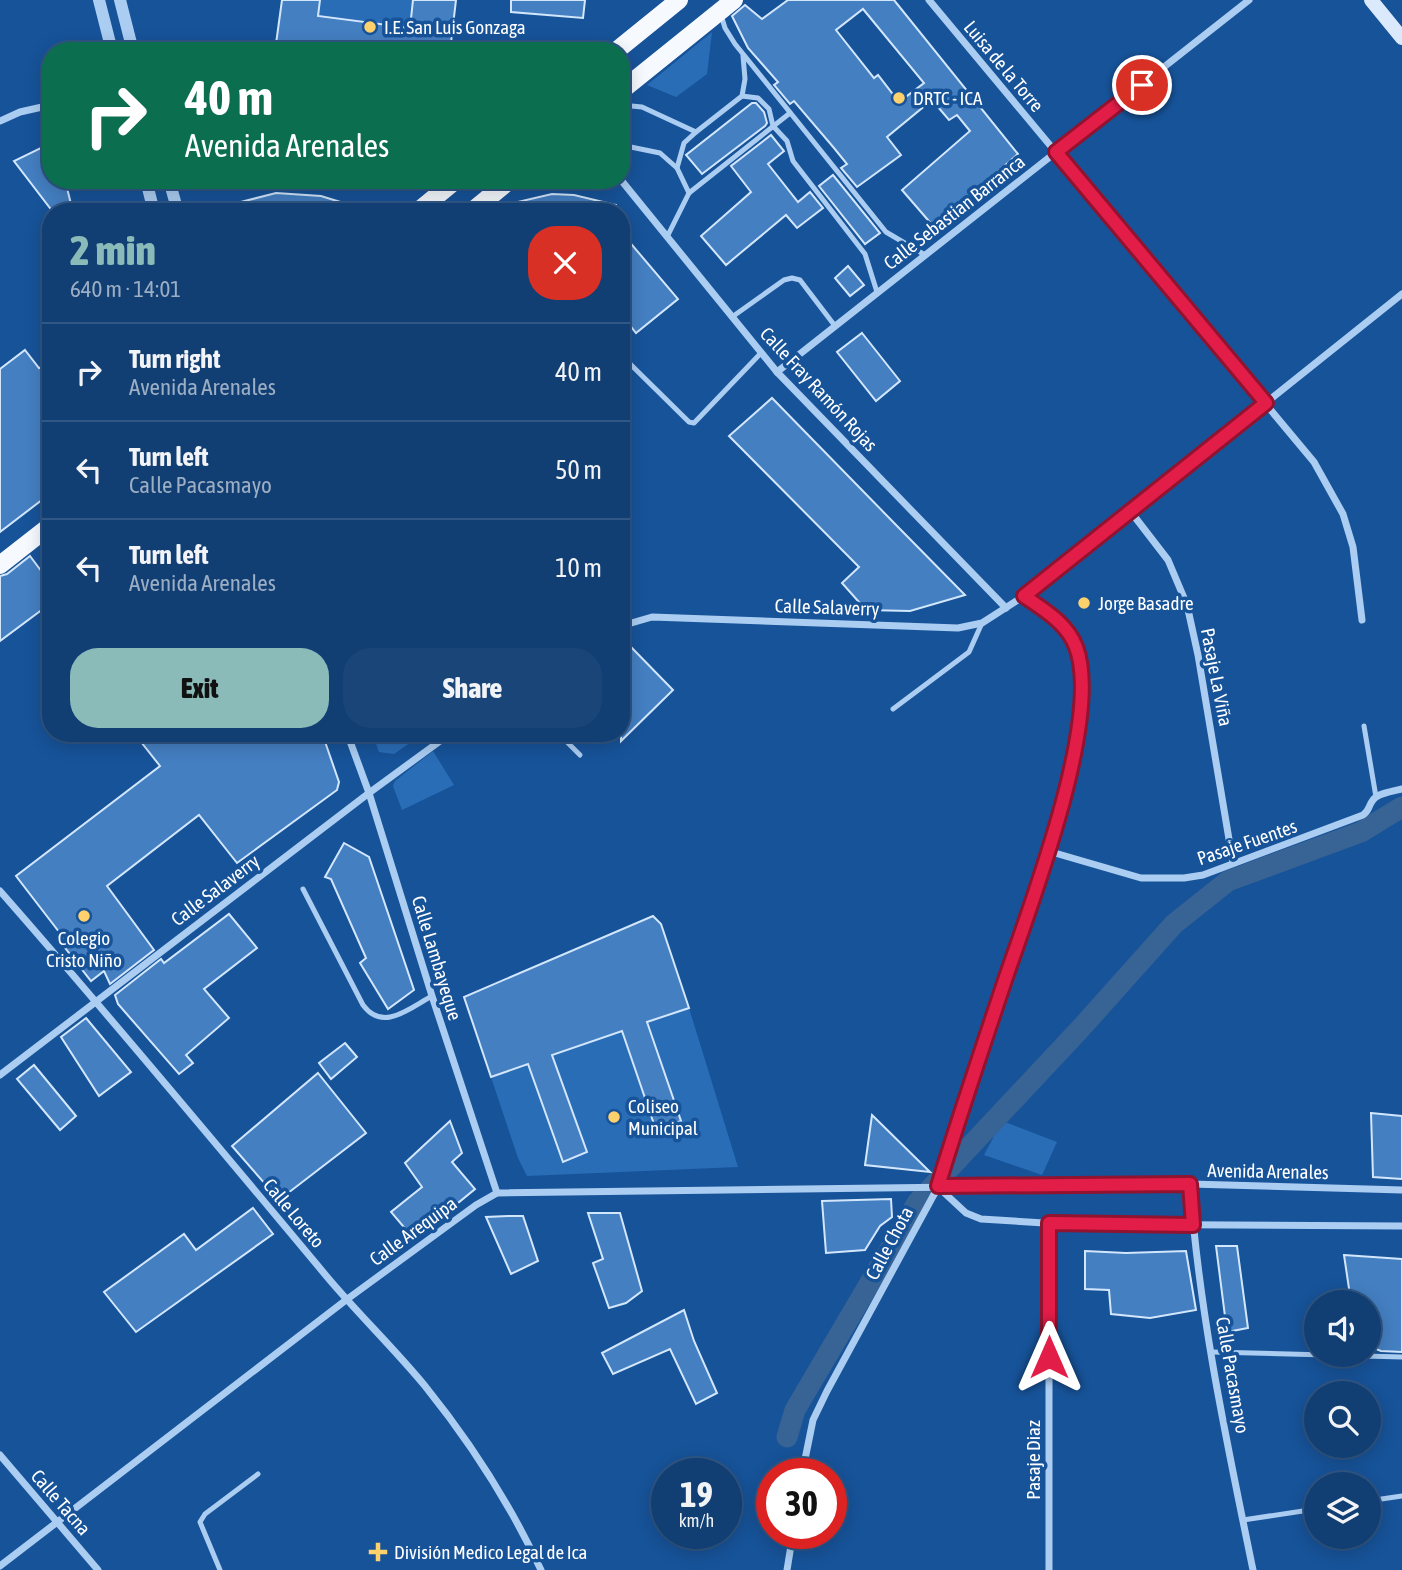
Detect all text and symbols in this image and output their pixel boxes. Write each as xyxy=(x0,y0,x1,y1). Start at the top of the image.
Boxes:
place label: I.E. San Luis Gonzaga xyxy=(384,16,526,38)
street label: Luisa de la Torre xyxy=(960,16,1048,116)
marker: I.E. San Luis Gonzaga xyxy=(362,19,378,35)
pin xyxy=(1112,55,1172,115)
icon: arrive xyxy=(1123,66,1161,104)
text: 40 m xyxy=(185,69,273,125)
icon: right xyxy=(70,70,161,161)
place label: DRTC - ICA xyxy=(913,87,983,109)
marker: DRTC - ICA xyxy=(891,90,907,106)
text: Avenida Arenales xyxy=(185,127,389,164)
street label: Calle Sebastian Barranca xyxy=(879,150,1029,274)
text: 2 min xyxy=(70,226,156,274)
button: close xyxy=(528,226,602,300)
text: 640 m · 14:01 xyxy=(70,276,181,302)
street label: Calle Fray Ramón Rojas xyxy=(756,322,882,456)
text: Turn right xyxy=(129,344,220,374)
icon: right xyxy=(70,353,108,391)
text: 40 m xyxy=(555,357,602,387)
text: Avenida Arenales xyxy=(129,374,276,400)
text: Turn left xyxy=(129,442,209,472)
icon: left xyxy=(70,451,108,489)
text: 50 m xyxy=(555,455,602,485)
text: Calle Pacasmayo xyxy=(129,472,272,498)
text: Turn left xyxy=(129,540,209,570)
icon: left xyxy=(70,549,108,587)
text: 10 m xyxy=(555,553,602,583)
text: Avenida Arenales xyxy=(129,570,276,596)
place label: Jorge Basadre xyxy=(1098,592,1194,614)
street label: Calle Salaverry xyxy=(774,594,880,620)
marker: Jorge Basadre xyxy=(1076,595,1092,611)
street label: Pasaje La Viña xyxy=(1197,626,1237,728)
button: Exit xyxy=(70,648,329,728)
button: Share xyxy=(343,648,602,728)
street label: Pasaje Fuentes xyxy=(1194,815,1300,869)
street label: Calle Salaverry xyxy=(167,850,263,930)
street label: Calle Lambayeque xyxy=(408,893,466,1023)
marker: Colegio Cristo Niño xyxy=(76,908,92,924)
place label: Colegio Cristo Niño xyxy=(46,927,122,971)
place label: Coliseo Municipal xyxy=(628,1095,698,1139)
marker: Coliseo Municipal xyxy=(606,1109,622,1125)
street label: Avenida Arenales xyxy=(1207,1159,1329,1183)
street label: Calle Loreto xyxy=(259,1174,329,1252)
street label: Calle Arequipa xyxy=(365,1192,461,1270)
street label: Calle Chota xyxy=(861,1203,917,1283)
map controls xyxy=(1304,1290,1381,1549)
button: sound xyxy=(1304,1290,1381,1367)
street label: Calle Pacasmayo xyxy=(1212,1315,1254,1435)
position arrow xyxy=(1012,1320,1086,1394)
button: search xyxy=(1304,1381,1381,1458)
street label: Pasaje Diaz xyxy=(1022,1420,1044,1500)
speed limit sign: 30 xyxy=(756,1458,847,1549)
street label: Calle Tacna xyxy=(27,1465,95,1539)
button: layers xyxy=(1304,1472,1381,1549)
text: 19 xyxy=(680,1474,713,1514)
text: km/h xyxy=(679,1510,714,1531)
place label: División Medico Legal de Ica xyxy=(394,1541,587,1563)
marker: División Medico Legal de Ica xyxy=(368,1542,388,1562)

